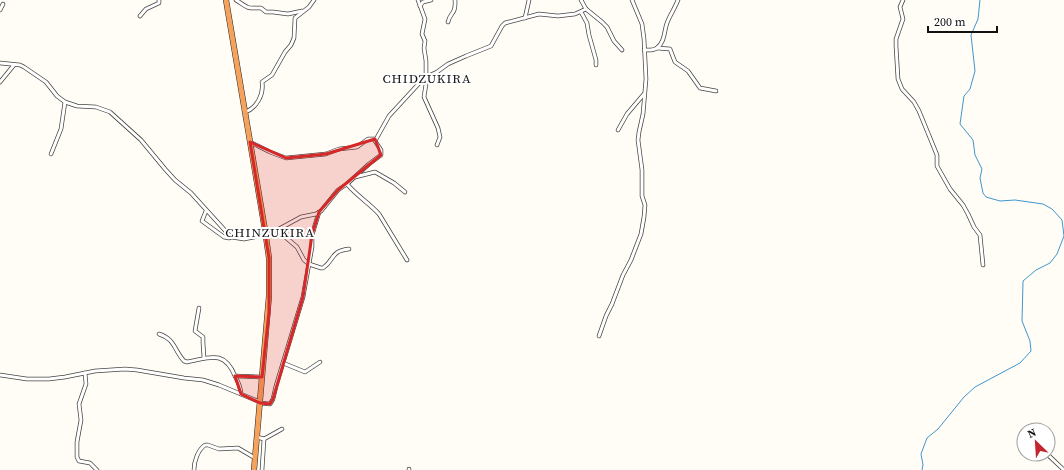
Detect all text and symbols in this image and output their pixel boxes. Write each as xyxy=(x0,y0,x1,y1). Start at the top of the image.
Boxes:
scale bar xyxy=(928,8,997,34)
text: 200 m xyxy=(934,14,966,30)
district label: CHIDZUKIRA xyxy=(382,70,472,87)
district label: CHINZUKIRA xyxy=(225,224,315,241)
north arrow xyxy=(1016,422,1056,462)
text: N xyxy=(1025,425,1039,442)

